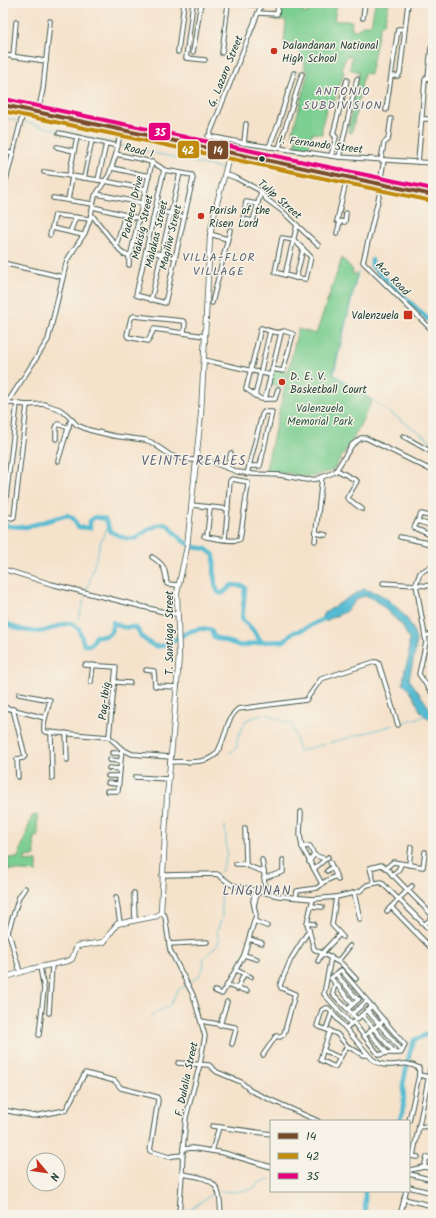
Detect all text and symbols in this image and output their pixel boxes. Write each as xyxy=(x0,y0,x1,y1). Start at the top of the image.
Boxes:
street label: G. Lazaro Street xyxy=(203,32,249,110)
place label: Dalandanan National High School xyxy=(282,37,378,68)
marker: Dalandanan National High School xyxy=(269,46,279,56)
district label: ANTONIO SUBDIVISION xyxy=(303,82,383,115)
line badge: 35 xyxy=(148,122,171,141)
text: 35 xyxy=(153,124,167,142)
street label: I. Fernando Street xyxy=(278,131,365,159)
street label: Road 1 xyxy=(122,139,155,163)
line badge: 42 xyxy=(177,140,200,159)
line badge: 14 xyxy=(207,140,229,160)
text: 42 xyxy=(182,142,194,160)
text: 14 xyxy=(213,142,223,160)
unlabelled marker xyxy=(257,154,267,164)
street label: Pacheco Drive xyxy=(117,174,149,240)
street label: Tulip Street xyxy=(253,175,306,225)
street label: Makisig Street xyxy=(127,192,159,262)
street label: Malakas Street xyxy=(140,198,174,270)
street label: Magiliw Street xyxy=(155,202,187,272)
place label: Parish of the Risen Lord xyxy=(209,202,270,233)
marker: Parish of the Risen Lord xyxy=(196,211,206,221)
district label: VILLA-FLOR VILLAGE xyxy=(182,248,256,281)
street label: Aca Road xyxy=(371,257,414,301)
place label: Valenzuela xyxy=(352,307,399,325)
marker: Valenzuela xyxy=(402,309,414,321)
place label: D. E. V. Basketball Court xyxy=(290,368,367,399)
marker: D. E. V. Basketball Court xyxy=(277,377,287,387)
park label: Valenzuela Memorial Park xyxy=(287,400,354,431)
district label: VEINTE REALES xyxy=(142,451,246,472)
street label: T. Santiago Street xyxy=(161,590,179,675)
street label: Pag-Ibig xyxy=(94,681,116,721)
district label: LINGUNAN xyxy=(222,881,292,902)
street label: F. Dulalia Street xyxy=(170,1040,204,1118)
legend xyxy=(270,1120,410,1192)
text: 14 xyxy=(306,1127,317,1146)
text: 42 xyxy=(306,1147,320,1166)
north arrow xyxy=(26,1152,66,1192)
text: 35 xyxy=(306,1167,321,1186)
text: N xyxy=(44,1169,63,1184)

